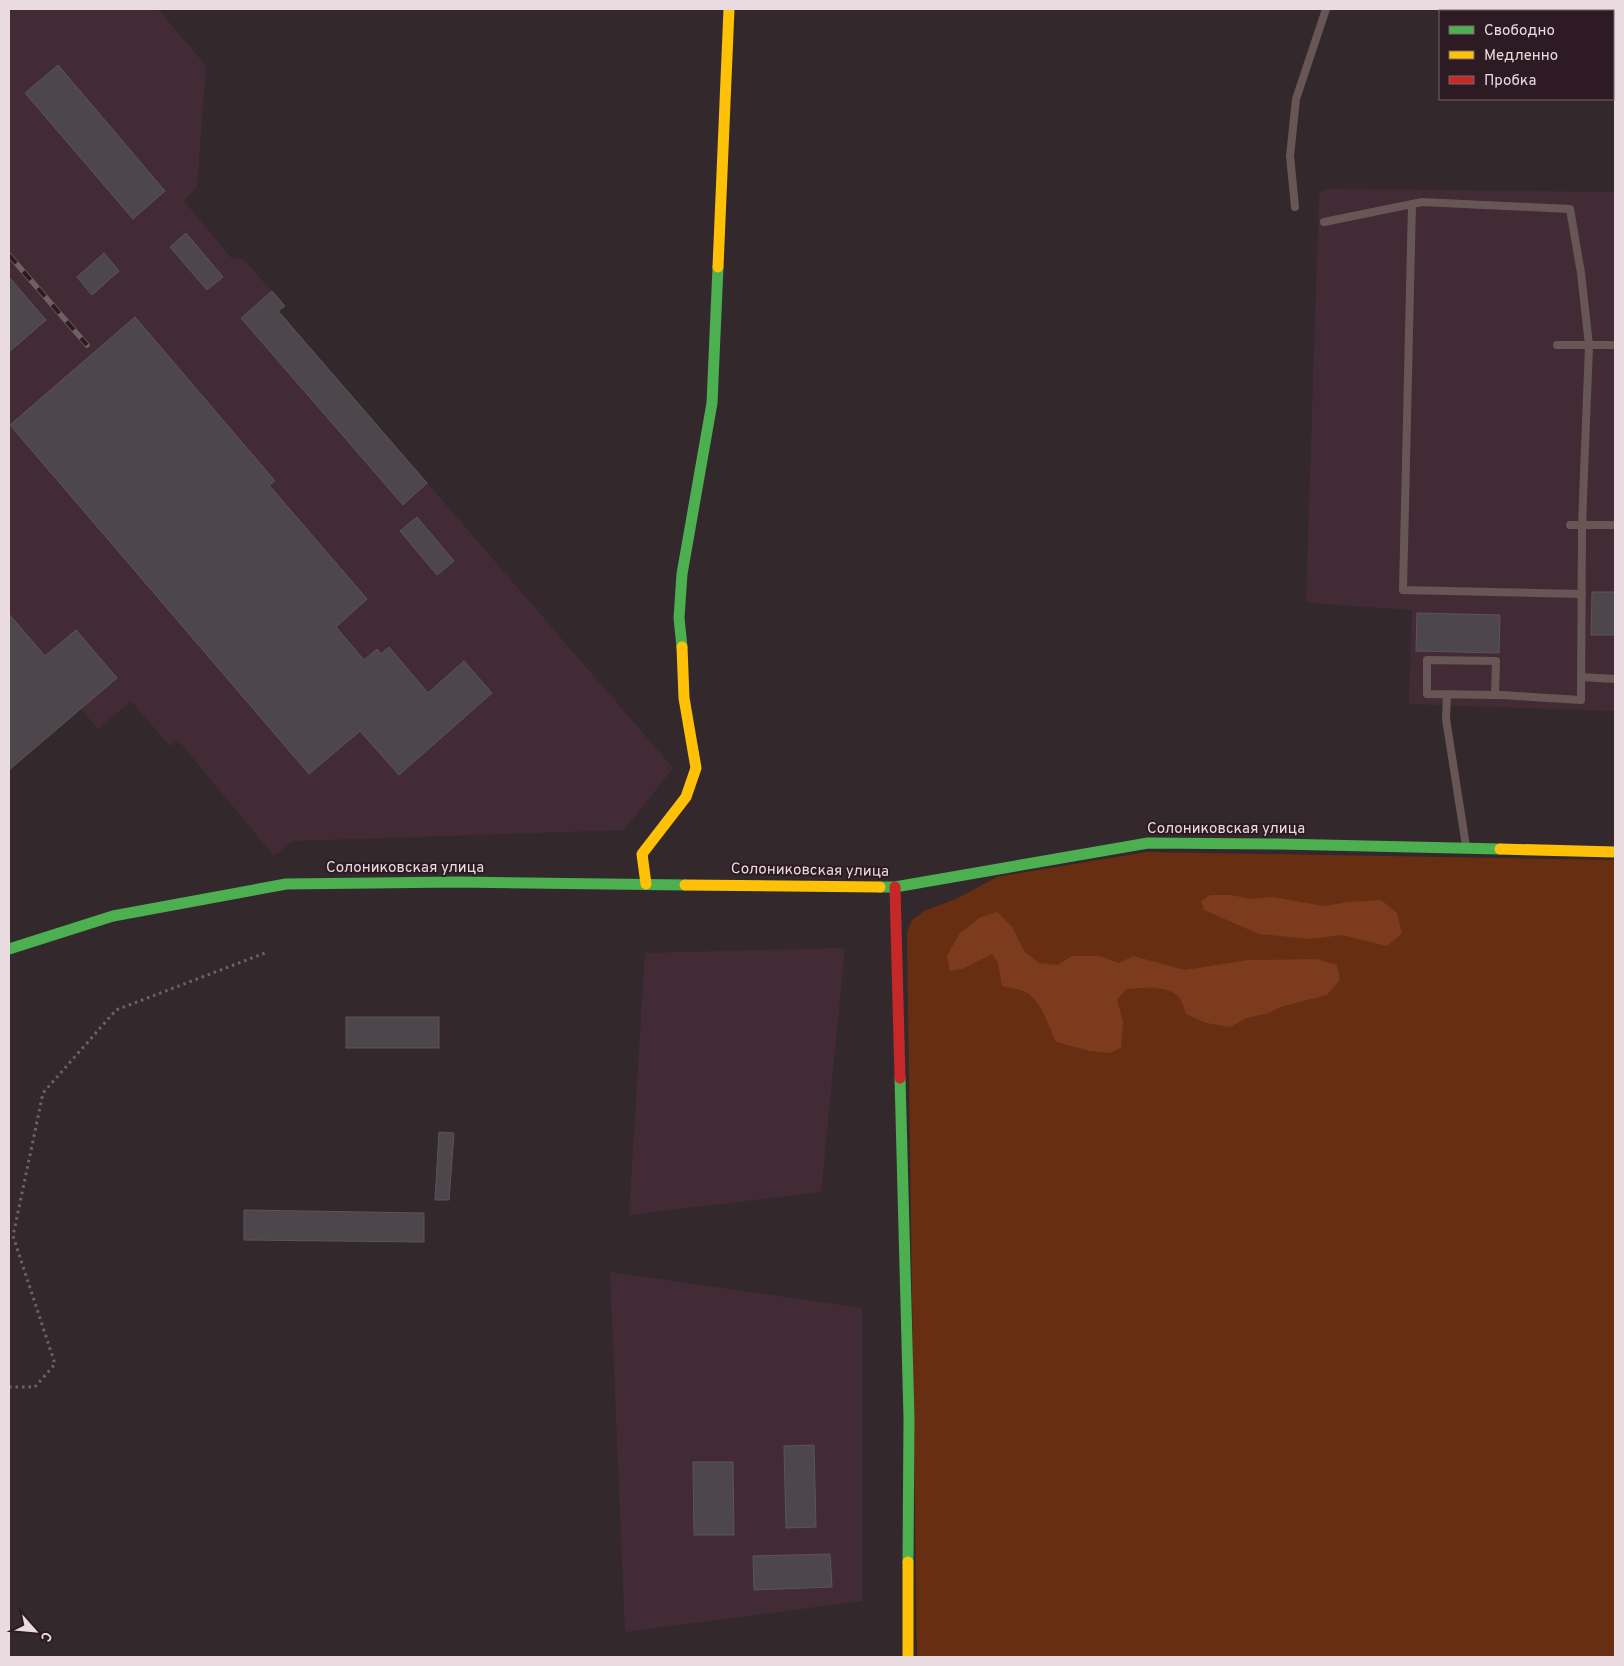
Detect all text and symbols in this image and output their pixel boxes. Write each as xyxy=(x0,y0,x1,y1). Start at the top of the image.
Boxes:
legend xyxy=(1439,10,1614,100)
text: Свободно xyxy=(1484,22,1555,41)
text: Медленно xyxy=(1484,47,1558,66)
text: Пробка xyxy=(1484,72,1536,91)
street label: Солониковская улица xyxy=(1147,820,1305,839)
street label: Солониковская улица xyxy=(326,859,484,878)
street label: Солониковская улица xyxy=(731,860,889,882)
north arrow xyxy=(10,1606,60,1656)
text: С xyxy=(36,1628,55,1644)

